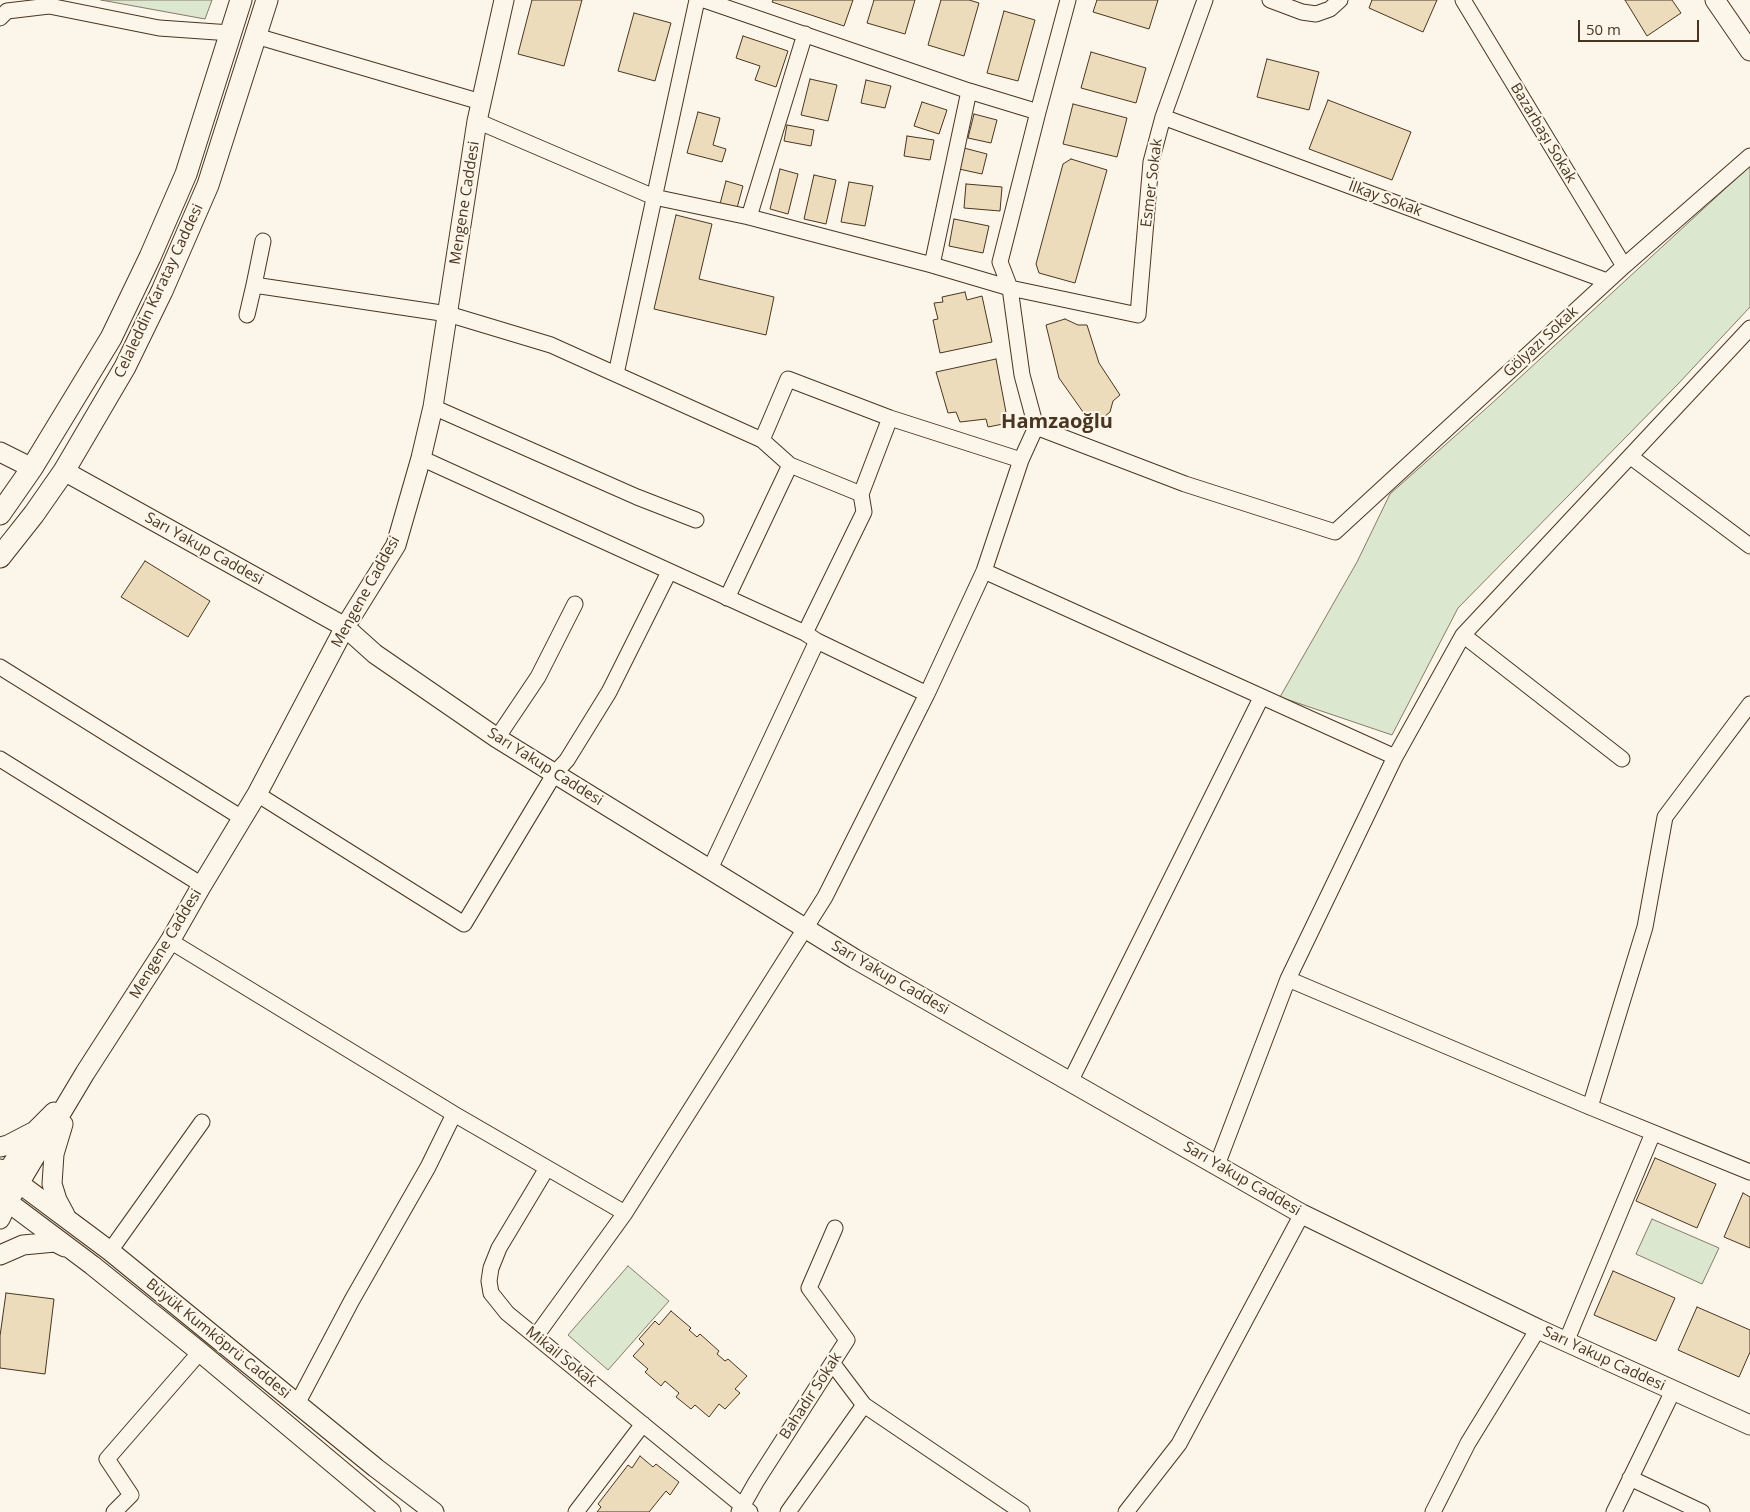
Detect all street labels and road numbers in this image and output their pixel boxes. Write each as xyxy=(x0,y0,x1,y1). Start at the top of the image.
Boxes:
street label: Bazarbaşı Sokak xyxy=(1506,80,1580,186)
street label: Esmer Sokak xyxy=(1138,138,1166,228)
street label: Mengene Caddesi xyxy=(446,140,484,266)
street label: İlkay Sokak xyxy=(1346,177,1424,221)
street label: Celaleddin Karatay Caddesi xyxy=(111,201,207,381)
street label: Gölyazı Sokak xyxy=(1500,303,1582,381)
street label: Sarı Yakup Caddesi xyxy=(142,509,266,589)
street label: Mengene Caddesi xyxy=(328,533,404,651)
street label: Sarı Yakup Caddesi xyxy=(484,724,606,810)
street label: Mengene Caddesi xyxy=(126,886,206,1002)
street label: Sarı Yakup Caddesi xyxy=(828,937,952,1019)
street label: Sarı Yakup Caddesi xyxy=(1180,1138,1304,1220)
street label: Büyük Kumköprü Caddesi xyxy=(142,1275,294,1403)
street label: Mikail Sokak xyxy=(522,1323,600,1391)
street label: Sarı Yakup Caddesi xyxy=(1540,1323,1668,1395)
street label: Bahadır Sokak xyxy=(776,1349,846,1443)

